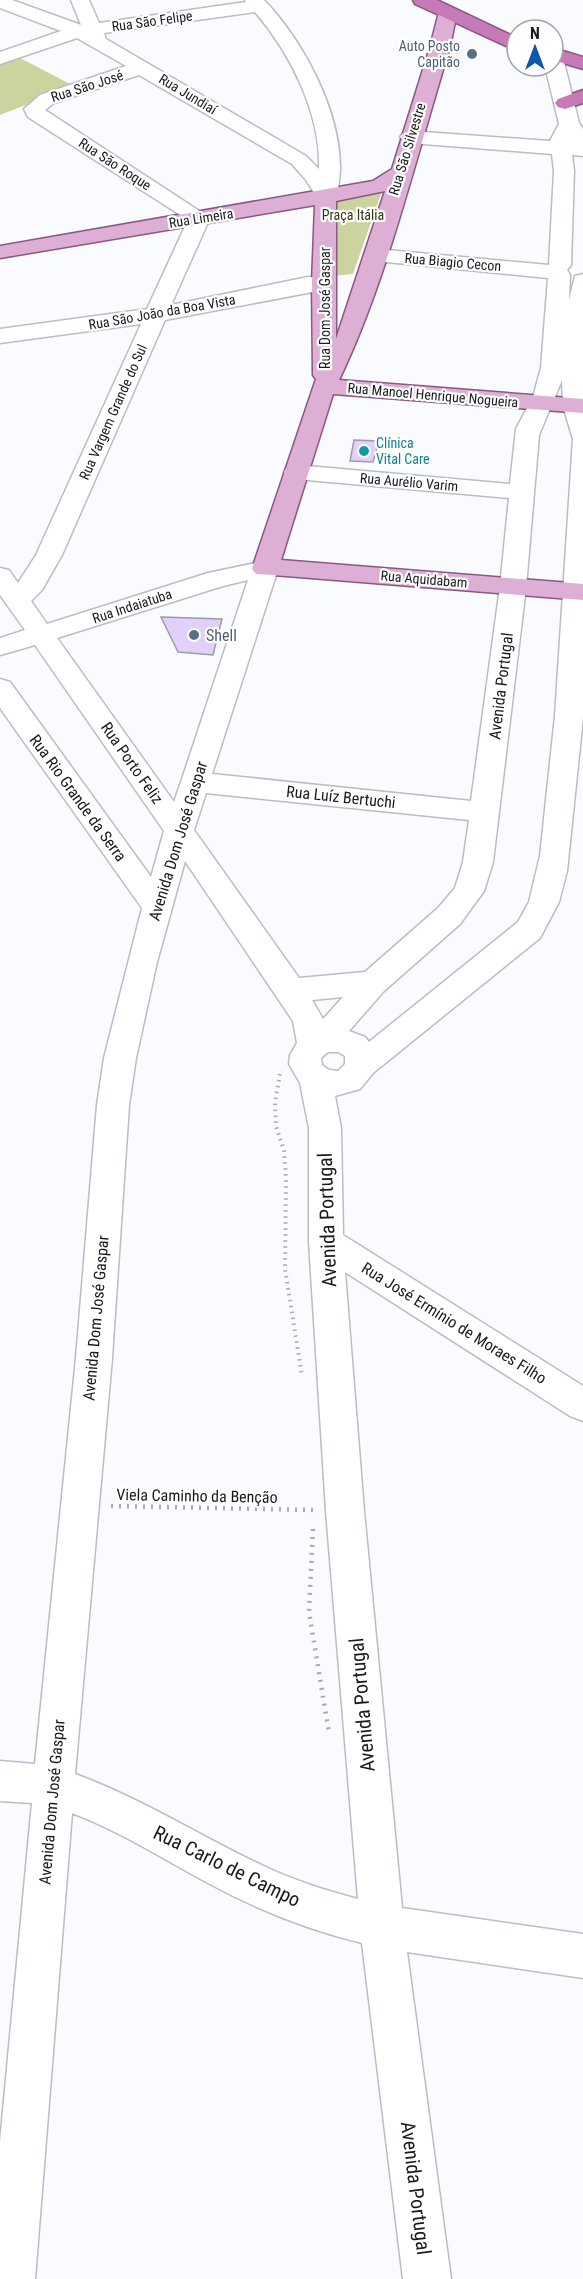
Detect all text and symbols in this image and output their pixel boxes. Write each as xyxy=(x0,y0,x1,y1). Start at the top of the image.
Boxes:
street label: Rua São Felipe xyxy=(111,7,194,35)
north arrow xyxy=(505,18,565,78)
text: N xyxy=(530,24,540,43)
place label: Auto Posto Capitão xyxy=(399,38,460,70)
marker: Auto Posto Capitão xyxy=(465,47,479,61)
street label: Rua São José xyxy=(49,67,126,105)
street label: Rua Jundiaí xyxy=(156,71,220,118)
street label: Rua São Silvestre xyxy=(385,100,429,197)
street label: Rua São Roque xyxy=(76,135,155,194)
street label: Rua Limeira xyxy=(168,205,234,231)
park label: Praça Itália xyxy=(322,207,384,223)
street label: Rua Dom José Gaspar xyxy=(317,247,333,369)
street label: Rua Biagio Cecon xyxy=(404,250,502,274)
street label: Rua São João da Boa Vista xyxy=(87,291,237,333)
street label: Rua Vargem Grande do Sul xyxy=(76,342,150,482)
street label: Rua Manoel Henrique Nogueira xyxy=(347,380,519,410)
place label: Clínica Vital Care xyxy=(376,435,430,467)
marker: Clínica Vital Care xyxy=(357,444,371,458)
street label: Rua Aurélio Varim xyxy=(359,470,459,494)
street label: Rua Aquidabam xyxy=(380,567,468,591)
street label: Rua Indaiatuba xyxy=(90,586,174,626)
place label: Shell xyxy=(206,626,237,645)
marker: Shell xyxy=(187,628,201,642)
street label: Avenida Portugal xyxy=(485,631,517,741)
street label: Rua Porto Feliz xyxy=(97,719,167,807)
street label: Rua Rio Grande da Serra xyxy=(26,731,130,865)
street label: Avenida Dom José Gaspar xyxy=(145,759,211,923)
street label: Rua Luíz Bertuchi xyxy=(285,782,397,812)
street label: Avenida Portugal xyxy=(313,1152,341,1288)
street label: Avenida Dom José Gaspar xyxy=(79,1234,113,1401)
street label: Rua José Ermínio de Moraes Filho xyxy=(358,1258,550,1388)
street label: Viela Caminho da Benção xyxy=(116,1485,278,1507)
street label: Avenida Portugal xyxy=(344,1637,380,1773)
street label: Avenida Dom José Gaspar xyxy=(35,1718,69,1885)
street label: Rua Carlo de Campo xyxy=(150,1820,304,1912)
street label: Avenida Portugal xyxy=(396,2120,436,2256)

